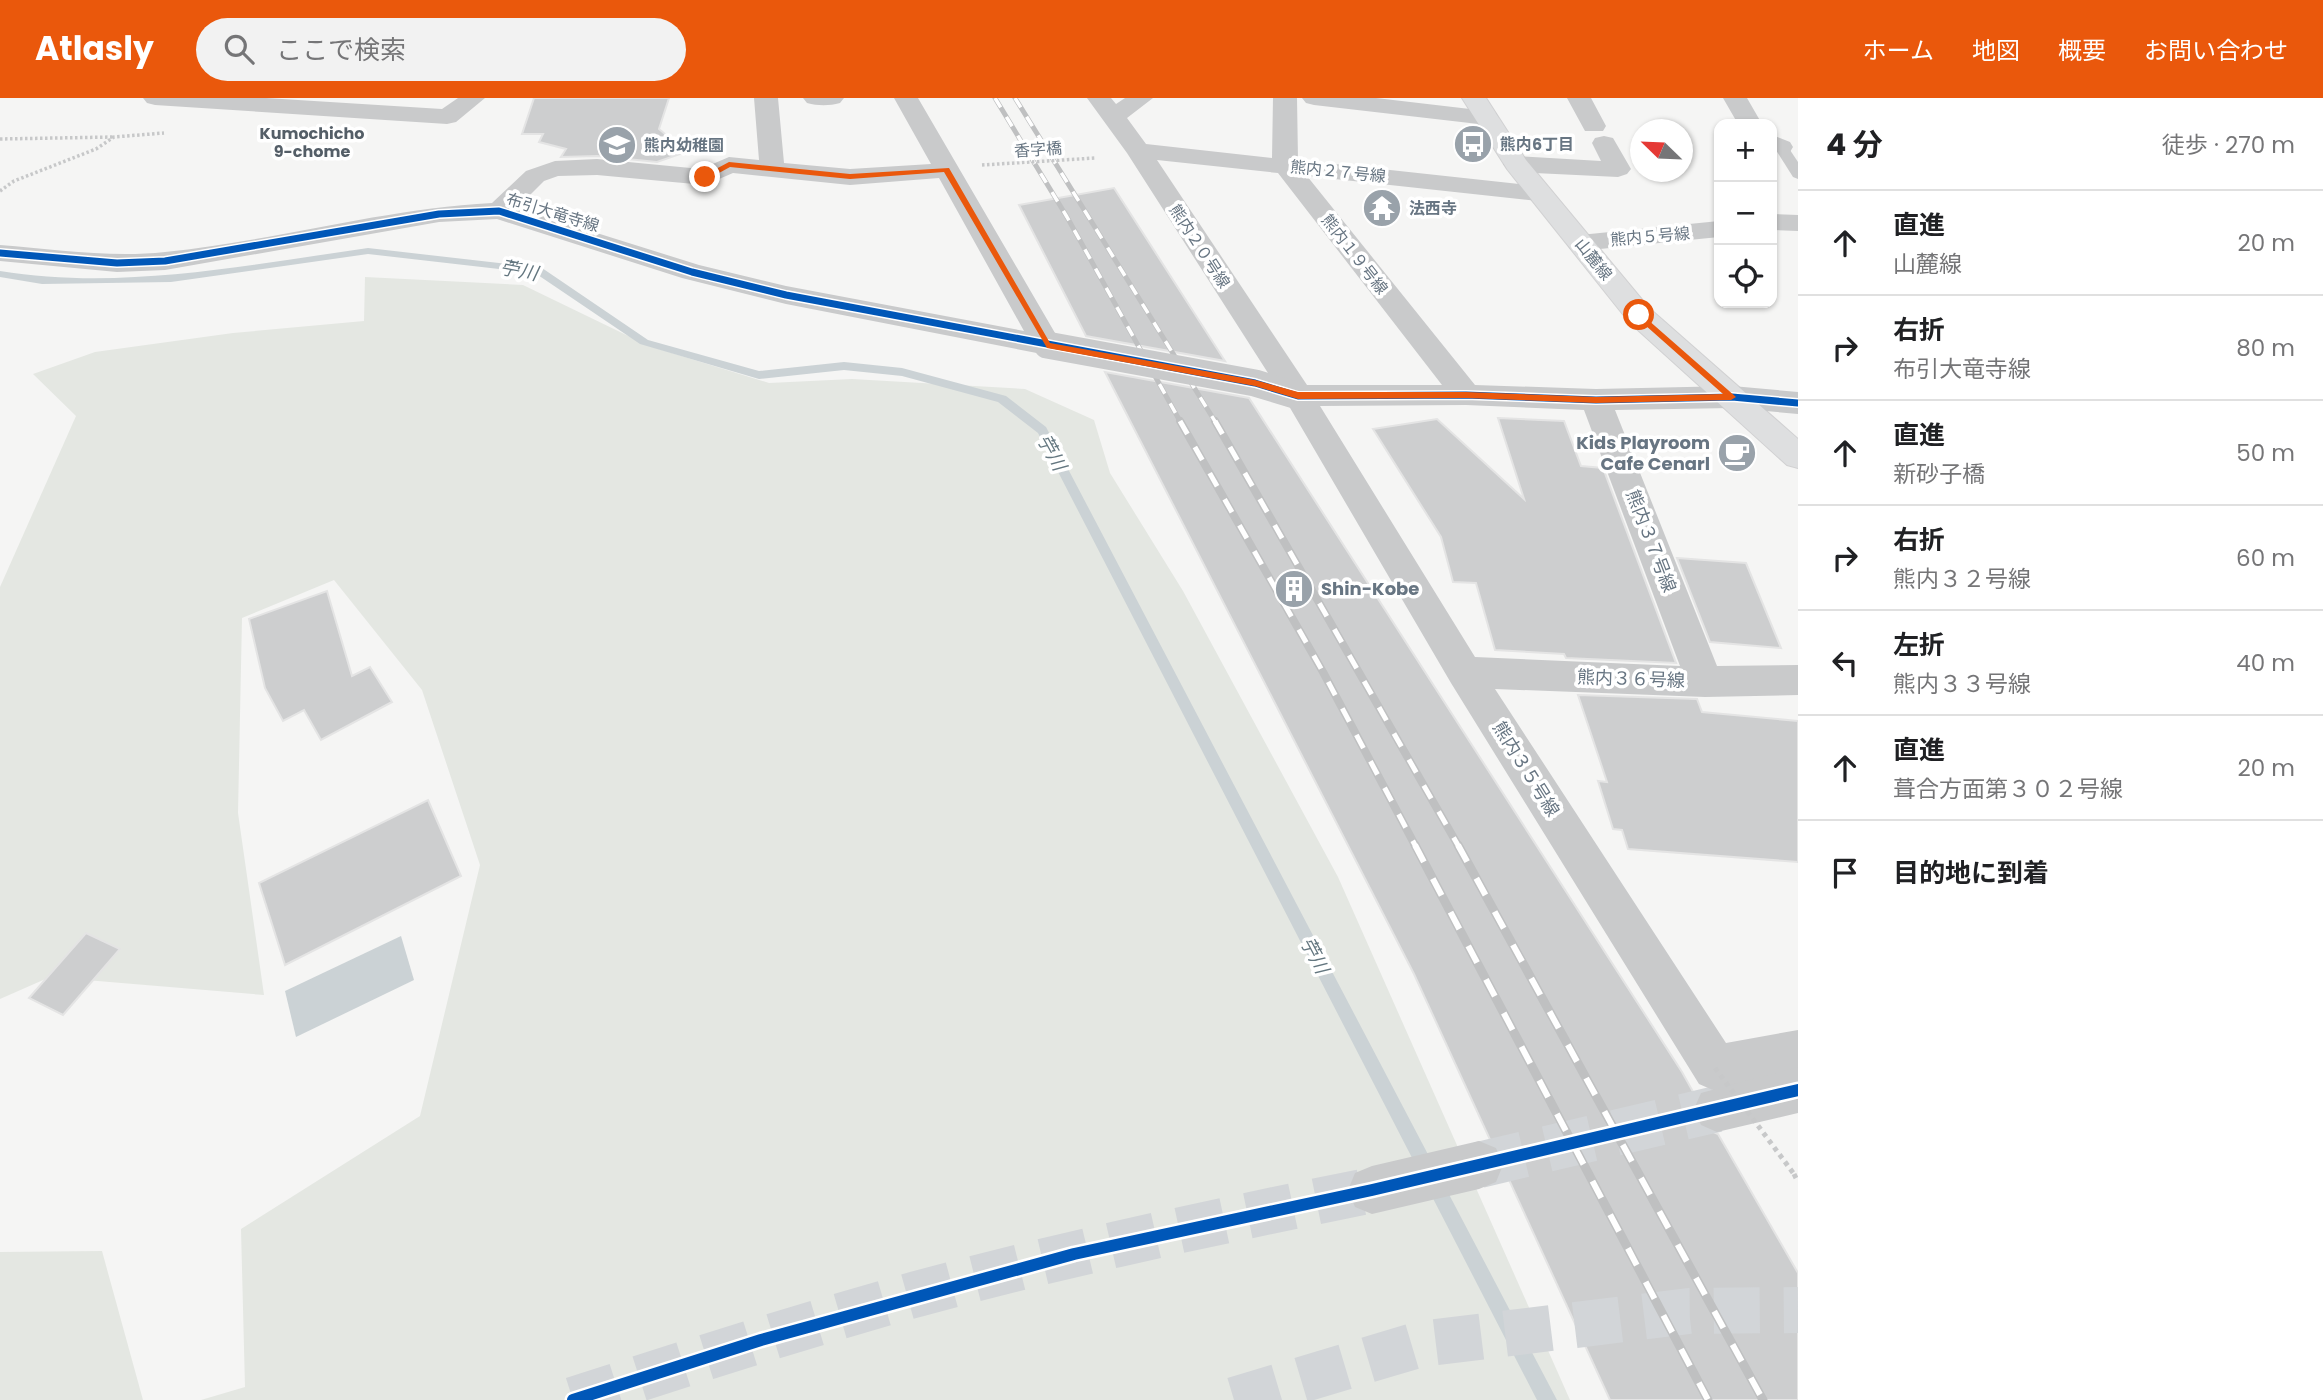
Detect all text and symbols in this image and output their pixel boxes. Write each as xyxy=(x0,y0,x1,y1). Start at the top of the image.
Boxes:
search box xyxy=(196,18,686,81)
text: Atlasly xyxy=(35,25,154,72)
icon: search xyxy=(220,30,258,68)
text: ここで検索 xyxy=(276,32,406,68)
text: ホーム xyxy=(1863,34,1934,67)
text: 地図 xyxy=(1972,34,2020,67)
text: 概要 xyxy=(2058,34,2106,67)
text: お問い合わせ xyxy=(2144,34,2288,67)
north arrow xyxy=(1630,119,1693,182)
map controls xyxy=(1714,119,1777,308)
button: + xyxy=(1714,119,1777,182)
district label: Kumochicho 9-chome xyxy=(260,122,364,163)
bus stop icon: 熊内6丁目 xyxy=(1452,123,1494,165)
text: 4 分 xyxy=(1826,123,1883,166)
school or university icon: 熊内幼稚園 xyxy=(596,124,638,166)
text: 徒歩 · 270 m xyxy=(2162,129,2295,161)
place label: 熊内6丁目 xyxy=(1500,133,1574,156)
place label: 熊内幼稚園 xyxy=(644,134,724,157)
street label: 香字橋 xyxy=(1013,136,1063,163)
street label: 熊内２７号線 xyxy=(1289,155,1387,188)
route end xyxy=(689,161,720,192)
button: − xyxy=(1714,182,1777,245)
street label: 布引大竜寺線 xyxy=(504,187,602,238)
temple icon: 法西寺 xyxy=(1361,187,1403,229)
place label: 法西寺 xyxy=(1409,197,1457,220)
street label: 熊内２０号線 xyxy=(1164,200,1235,293)
text: 直進 xyxy=(1893,207,1945,243)
street label: 熊内１９号線 xyxy=(1316,209,1393,299)
street label: 熊内５号線 xyxy=(1609,222,1691,251)
icon: ahead xyxy=(1826,224,1864,262)
text: 20 m xyxy=(2237,227,2295,259)
street label: 山麓線 xyxy=(1570,233,1618,285)
button: locate xyxy=(1714,245,1777,308)
text: 山麓線 xyxy=(1893,248,1962,280)
water label: 苧川 xyxy=(498,254,542,288)
route start xyxy=(1623,299,1654,330)
text: 右折 xyxy=(1893,312,1945,348)
icon: right xyxy=(1826,329,1864,367)
text: 80 m xyxy=(2236,332,2295,364)
text: 布引大竜寺線 xyxy=(1893,353,2031,385)
text: 直進 xyxy=(1893,417,1945,453)
water label: 苧川 xyxy=(1031,429,1074,477)
place label: Kids Playroom Cafe Cenarl xyxy=(1576,430,1710,476)
cafe icon: Kids Playroom Cafe Cenarl xyxy=(1716,432,1758,474)
icon: ahead xyxy=(1826,434,1864,472)
text: 50 m xyxy=(2236,437,2295,469)
text: 新砂子橋 xyxy=(1893,458,1985,490)
street label: 熊内３７号線 xyxy=(1620,486,1682,596)
text: 右折 xyxy=(1893,522,1945,558)
icon: right xyxy=(1826,539,1864,577)
text: 60 m xyxy=(2236,542,2295,574)
text: 熊内３２号線 xyxy=(1893,563,2031,595)
building icon: Shin-Kobe xyxy=(1273,568,1315,610)
place label: Shin-Kobe xyxy=(1321,576,1419,601)
text: 左折 xyxy=(1893,627,1945,663)
icon: left xyxy=(1826,644,1864,682)
text: 40 m xyxy=(2236,647,2295,679)
street label: 熊内３６号線 xyxy=(1577,664,1685,693)
text: 熊内３３号線 xyxy=(1893,668,2031,700)
street label: 熊内３５号線 xyxy=(1487,716,1566,821)
text: 直進 xyxy=(1893,732,1945,768)
icon: ahead xyxy=(1826,749,1864,787)
text: 20 m xyxy=(2237,752,2295,784)
text: 葺合方面第３０２号線 xyxy=(1893,773,2123,805)
icon: arrive xyxy=(1826,854,1864,892)
text: 目的地に到着 xyxy=(1893,855,2049,891)
water label: 苧川 xyxy=(1294,932,1336,980)

